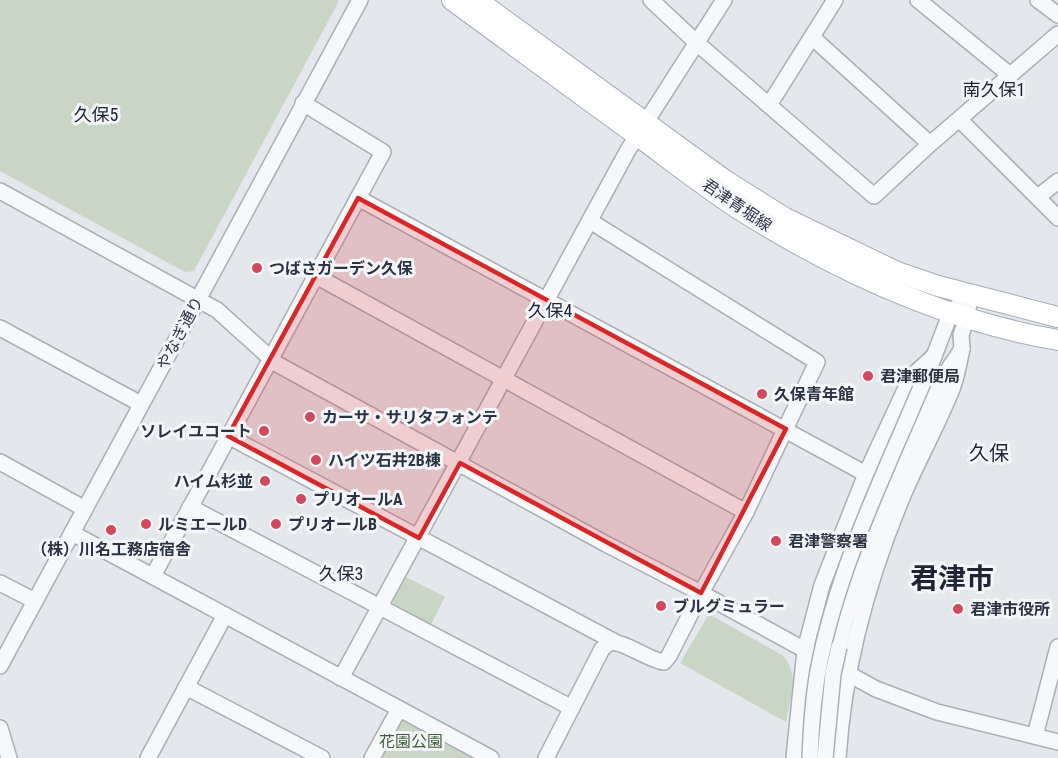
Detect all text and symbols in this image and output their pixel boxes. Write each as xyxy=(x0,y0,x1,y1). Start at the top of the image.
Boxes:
district label: 南久保1 xyxy=(963,79,1025,100)
district label: 久保5 xyxy=(74,104,119,125)
street label: 君津青堀線 xyxy=(699,175,775,235)
place label: つばさガーデン久保 xyxy=(269,259,413,278)
marker: つばさガーデン久保 xyxy=(250,261,264,275)
street label: やなぎ通り xyxy=(153,293,207,373)
district label: 久保4 xyxy=(528,300,573,321)
place label: 君津郵便局 xyxy=(880,367,960,386)
marker: 君津郵便局 xyxy=(861,369,875,383)
place label: 久保青年館 xyxy=(774,385,854,404)
marker: 久保青年館 xyxy=(755,387,769,401)
place label: カーサ・サリタフォンテ xyxy=(322,408,498,427)
marker: カーサ・サリタフォンテ xyxy=(303,410,317,424)
place label: ソレイユコート xyxy=(140,422,252,441)
marker: ソレイユコート xyxy=(257,424,271,438)
district label: 久保 xyxy=(969,441,1009,465)
place label: ハイツ石井2B棟 xyxy=(328,451,441,470)
marker: ハイツ石井2B棟 xyxy=(309,453,323,467)
place label: ハイム杉並 xyxy=(174,472,253,491)
marker: ハイム杉並 xyxy=(258,474,272,488)
place label: プリオールA xyxy=(313,490,403,509)
marker: プリオールA xyxy=(294,492,308,506)
place label: ルミエールD xyxy=(158,515,247,534)
place label: プリオールB xyxy=(288,515,377,534)
marker: ルミエールD xyxy=(139,517,153,531)
marker: プリオールB xyxy=(269,517,283,531)
marker: （株）川名工務店宿舎 xyxy=(104,523,118,537)
place label: 君津警察署 xyxy=(788,532,868,551)
marker: 君津警察署 xyxy=(769,534,783,548)
place label: （株）川名工務店宿舎 xyxy=(31,540,191,559)
district label: 君津市 xyxy=(910,562,994,595)
district label: 久保3 xyxy=(319,563,363,584)
place label: ブルグミュラー xyxy=(673,597,785,616)
marker: ブルグミュラー xyxy=(654,599,668,613)
place label: 君津市役所 xyxy=(970,600,1050,619)
marker: 君津市役所 xyxy=(951,602,965,616)
park label: 花園公園 xyxy=(379,732,443,751)

